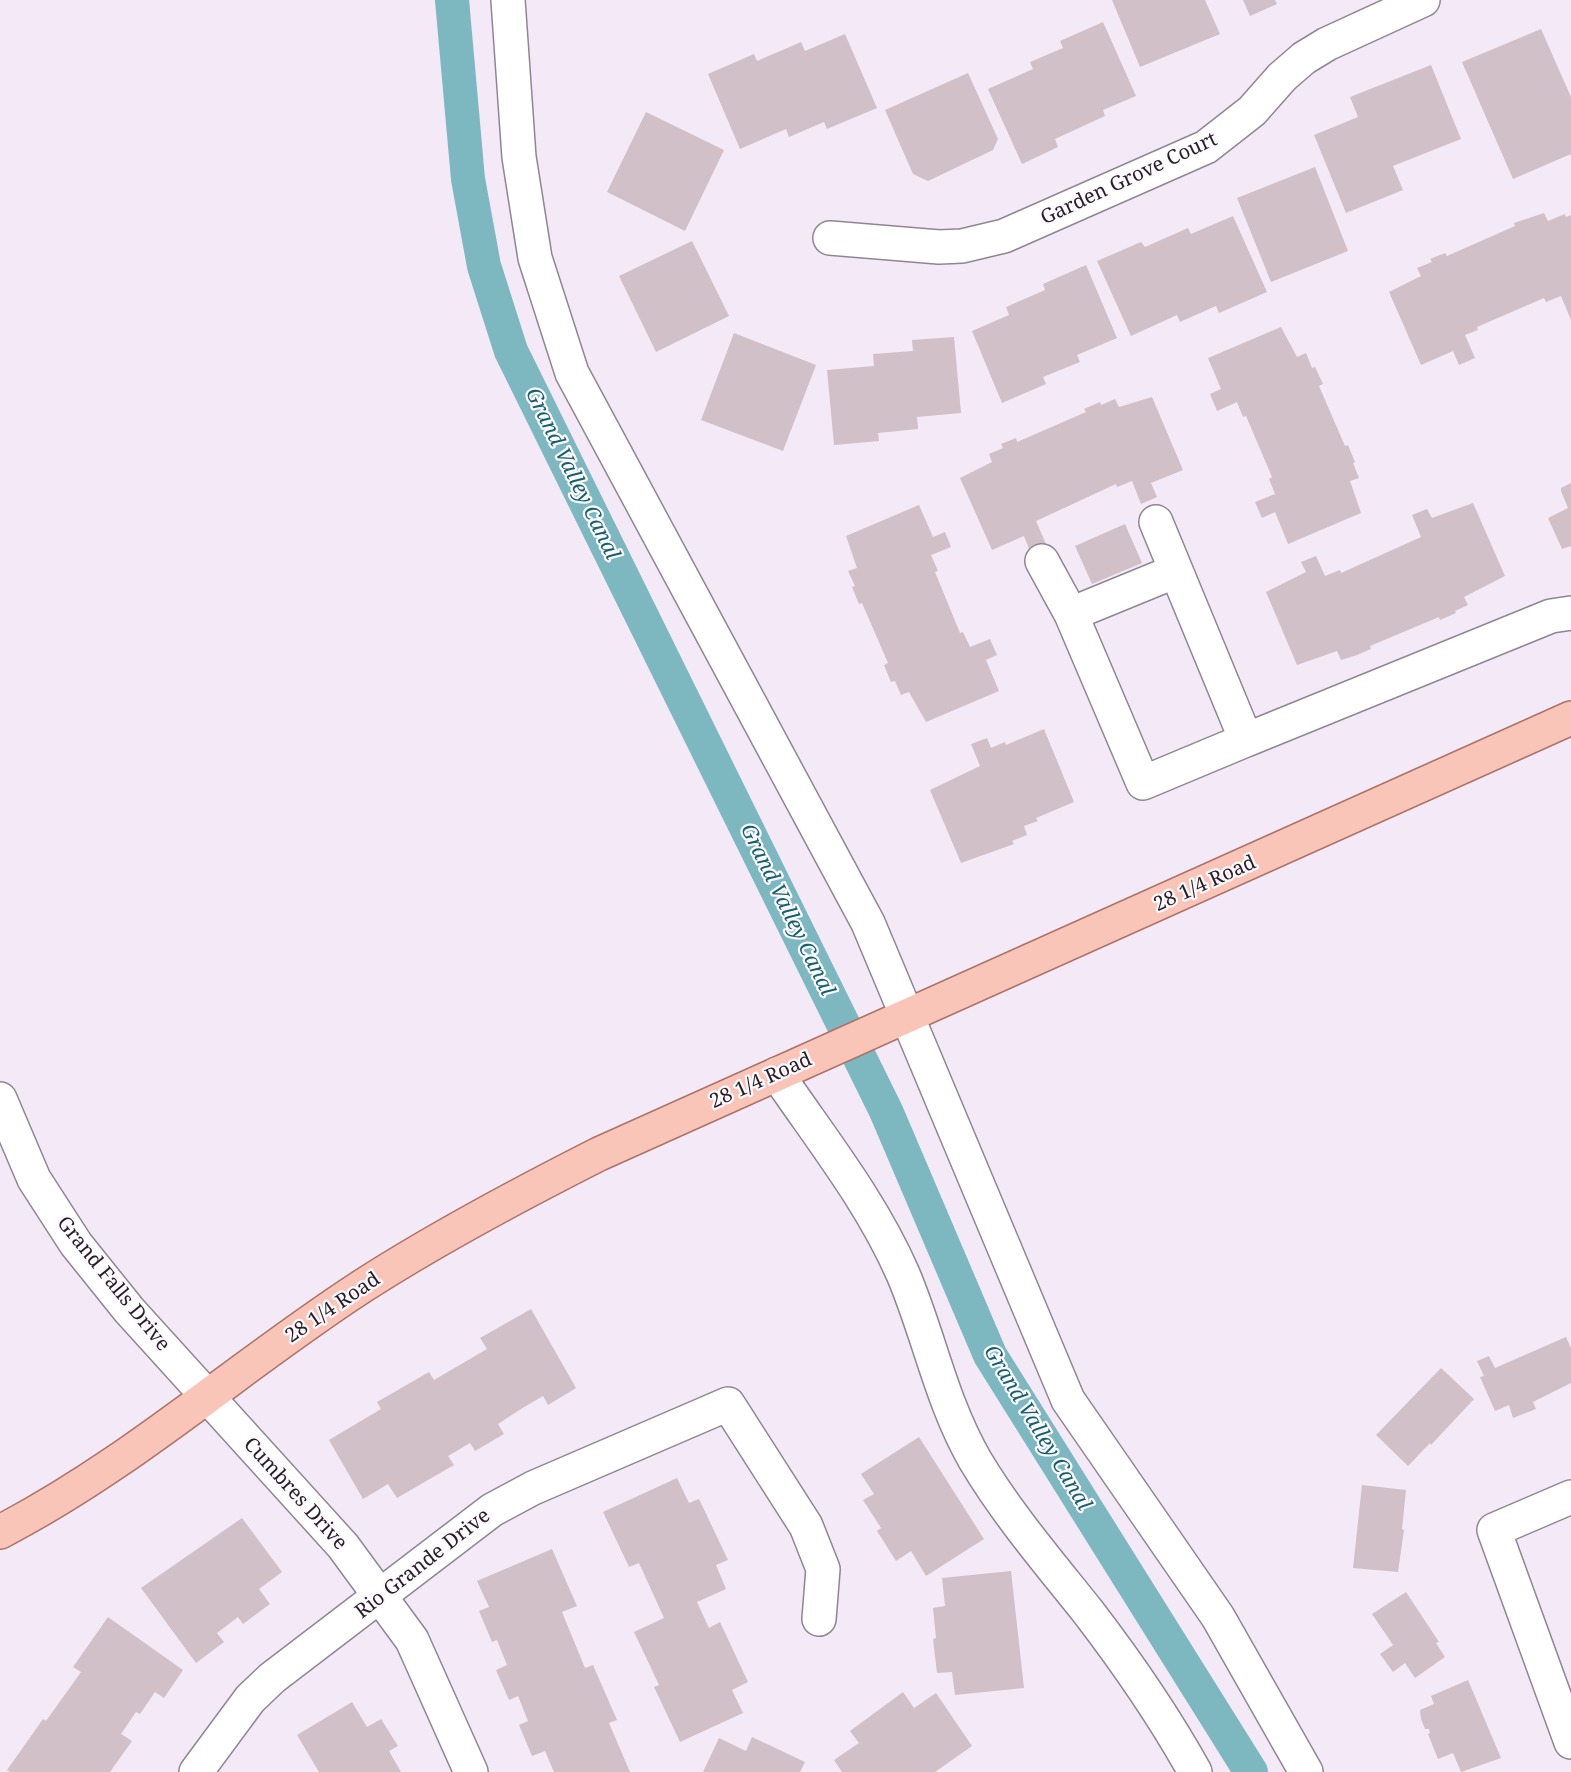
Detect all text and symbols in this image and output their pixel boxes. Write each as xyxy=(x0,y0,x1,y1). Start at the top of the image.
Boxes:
street label: Garden Grove Court xyxy=(1037,128,1221,230)
water label: Grand Valley Canal xyxy=(519,384,625,564)
water label: Grand Valley Canal xyxy=(734,820,840,1000)
street label: 28 1/4 Road xyxy=(1150,851,1260,917)
street label: 28 1/4 Road xyxy=(706,1048,816,1114)
street label: Grand Falls Drive xyxy=(51,1212,175,1356)
street label: 28 1/4 Road xyxy=(281,1268,385,1348)
water label: Grand Valley Canal xyxy=(978,1341,1096,1515)
street label: Cumbres Drive xyxy=(238,1433,352,1555)
street label: Rio Grande Drive xyxy=(351,1504,495,1624)

